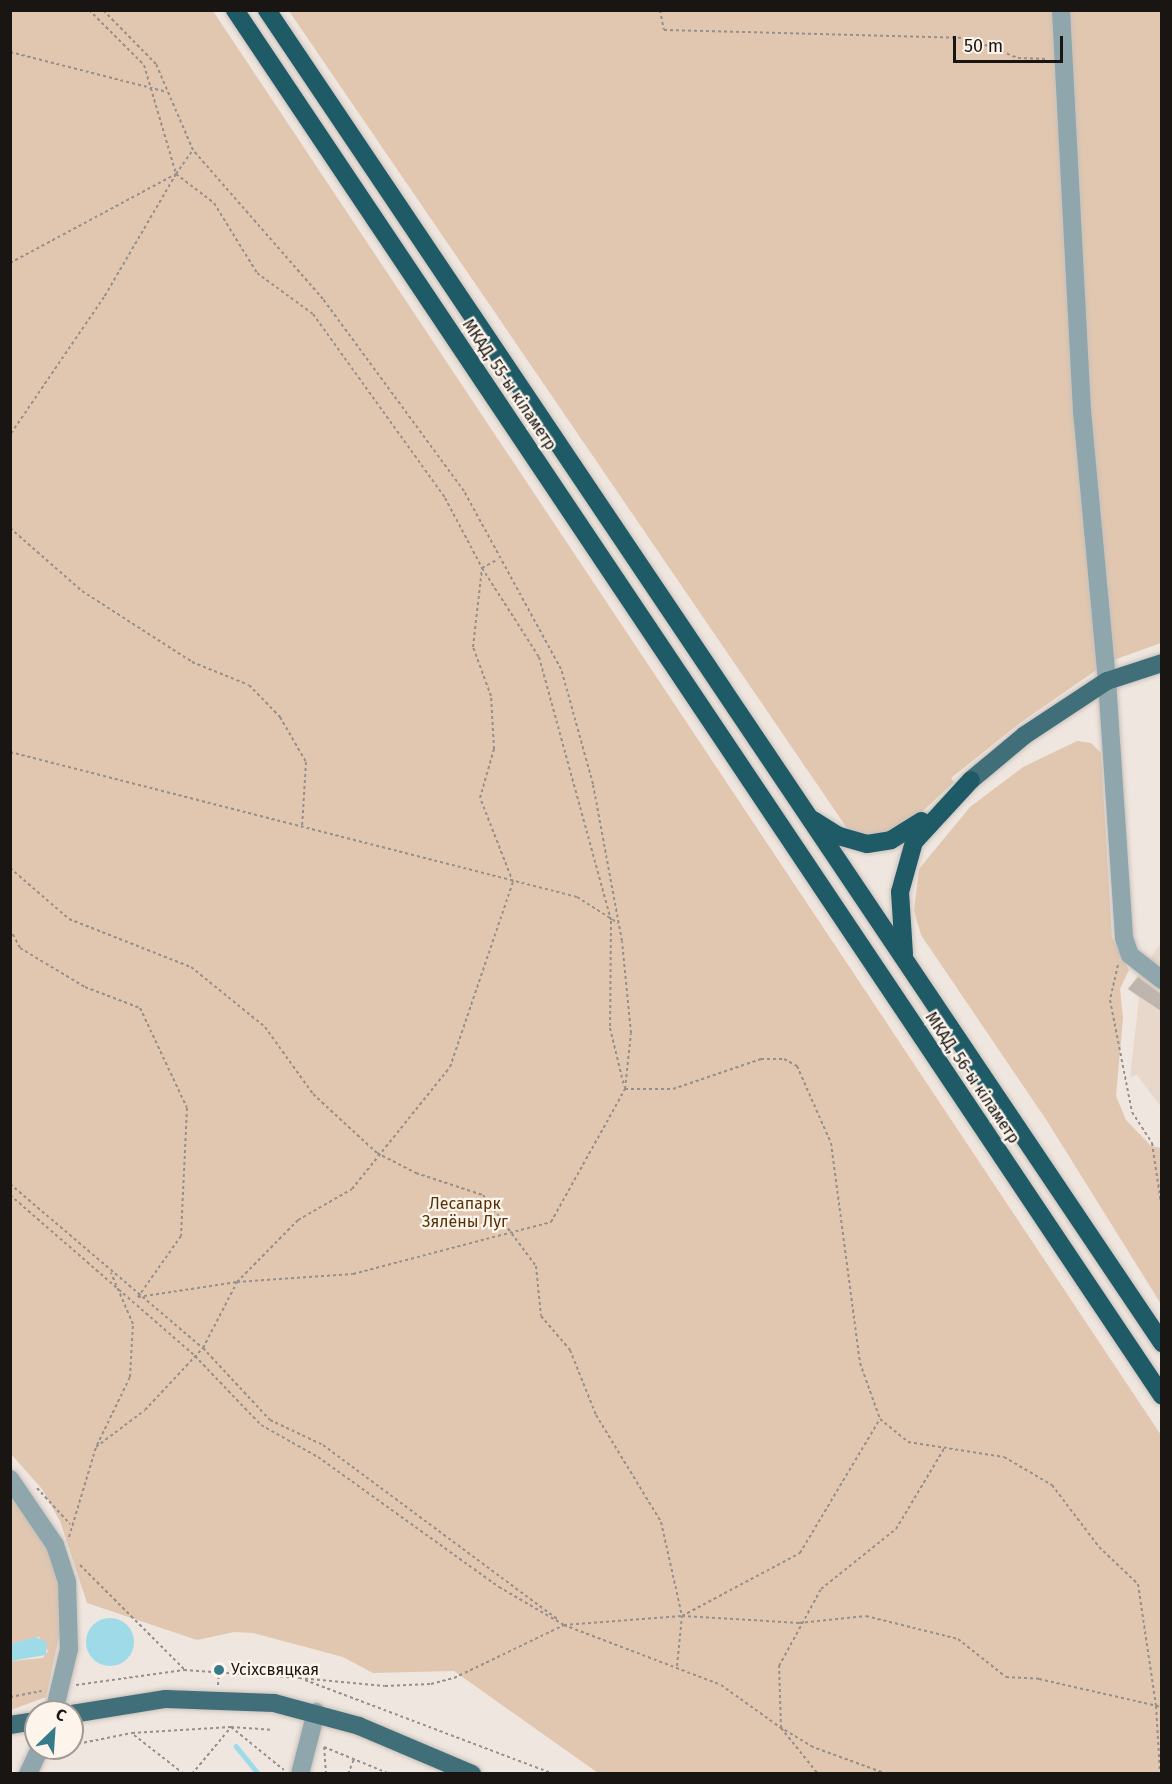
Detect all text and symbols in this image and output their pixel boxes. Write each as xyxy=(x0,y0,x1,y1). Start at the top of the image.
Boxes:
scale bar xyxy=(956,24,1066,62)
text: 50 m xyxy=(964,35,1003,57)
street label: МКАД, 55-ы кіламетр xyxy=(458,316,560,454)
street label: МКАД, 56-ы кіламетр xyxy=(921,1009,1023,1147)
park label: Лесапарк Зялёны Луг xyxy=(422,1194,508,1232)
place label: Усіхсвяцкая xyxy=(231,1660,319,1680)
marker: Усіхсвяцкая xyxy=(212,1663,226,1677)
north arrow xyxy=(24,1700,84,1760)
text: С xyxy=(53,1704,69,1726)

